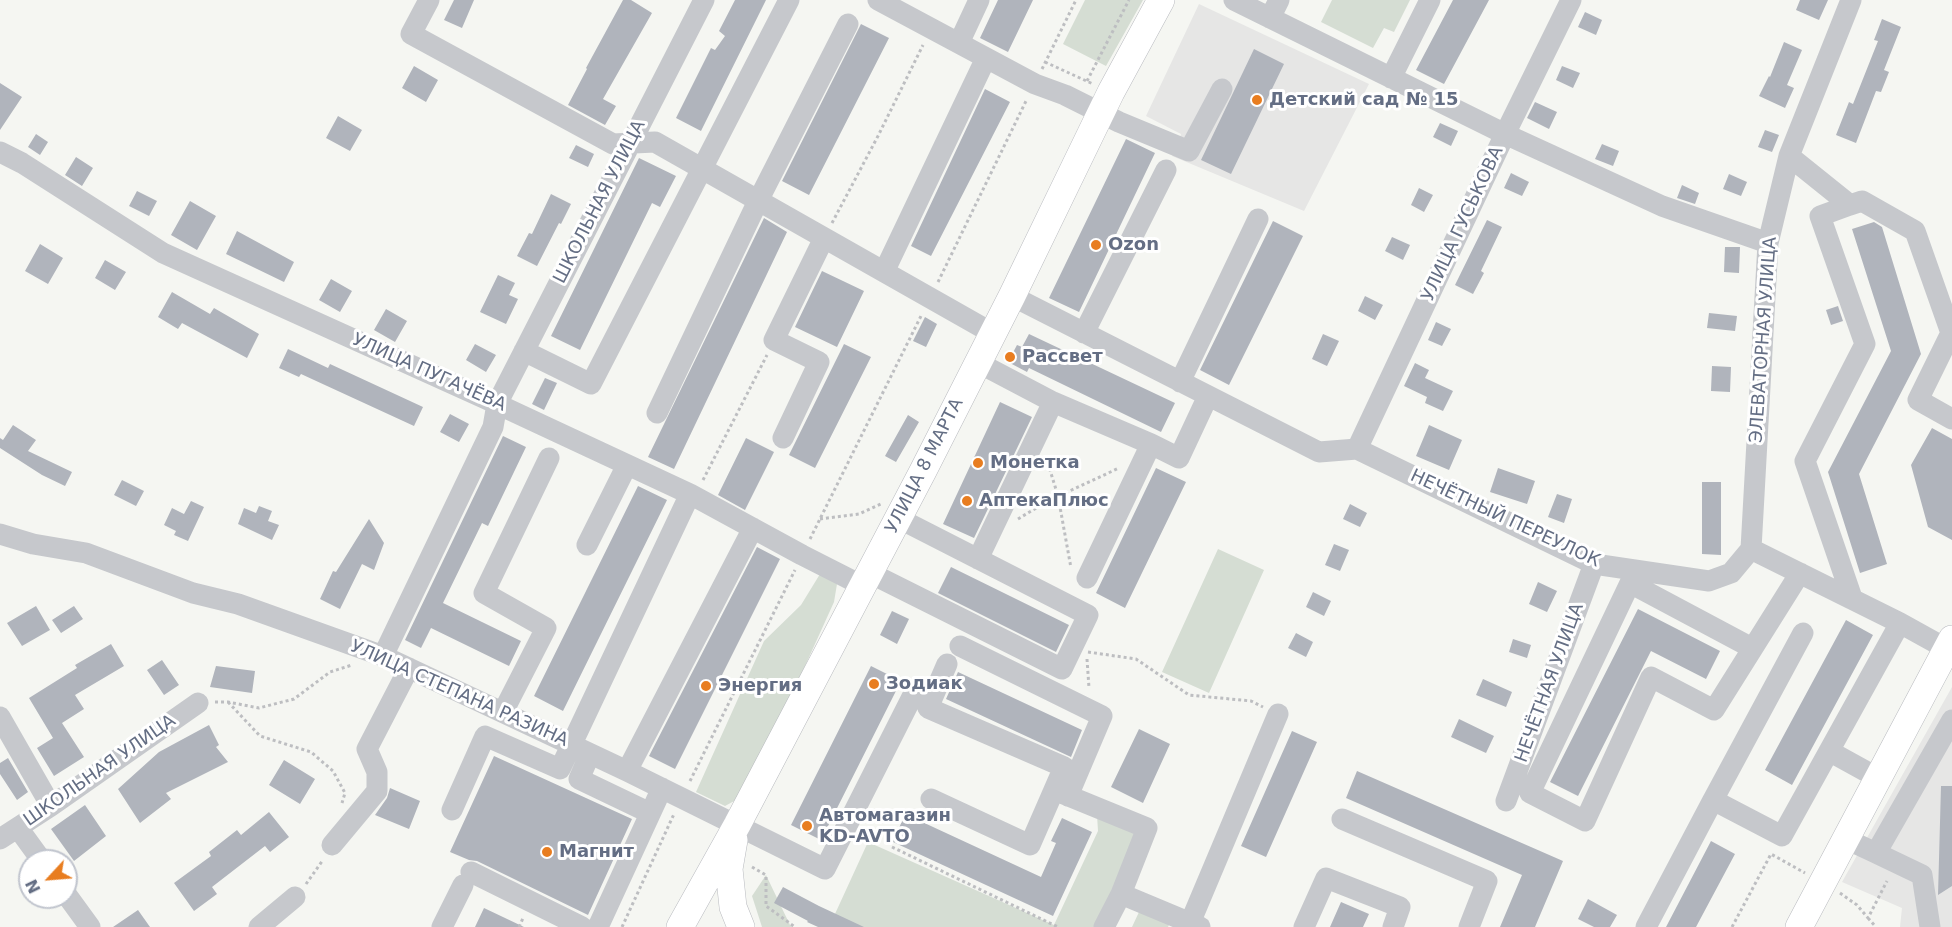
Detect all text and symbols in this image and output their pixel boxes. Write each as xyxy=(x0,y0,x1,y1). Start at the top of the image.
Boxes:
place label: Детский сад № 15 xyxy=(1269,89,1459,111)
marker: Детский сад № 15 xyxy=(1250,93,1264,107)
street label: ШКОЛЬНАЯ УЛИЦА xyxy=(549,117,651,287)
street label: УЛИЦА ГУСЬКОВА xyxy=(1418,143,1508,305)
place label: Ozon xyxy=(1108,234,1159,256)
street label: ЭЛЕВАТОРНАЯ УЛИЦА xyxy=(1746,236,1782,444)
marker: Ozon xyxy=(1089,238,1103,252)
street label: УЛИЦА ПУГАЧЁВА xyxy=(349,329,509,417)
place label: Рассвет xyxy=(1022,346,1103,368)
marker: Рассвет xyxy=(1003,350,1017,364)
street label: УЛИЦА 8 МАРТА xyxy=(882,395,968,537)
place label: Монетка xyxy=(990,452,1080,474)
marker: Монетка xyxy=(971,456,985,470)
street label: НЕЧЁТНЫЙ ПЕРЕУЛОК xyxy=(1407,466,1603,572)
place label: АптекаПлюс xyxy=(979,490,1109,512)
marker: АптекаПлюс xyxy=(960,494,974,508)
street label: НЕЧЁТНАЯ УЛИЦА xyxy=(1511,600,1589,766)
street label: УЛИЦА СТЕПАНА РАЗИНА xyxy=(347,636,571,752)
place label: Зодиак xyxy=(886,673,963,695)
place label: Энергия xyxy=(718,675,802,697)
marker: Зодиак xyxy=(867,677,881,691)
marker: Энергия xyxy=(699,679,713,693)
street label: ШКОЛЬНАЯ УЛИЦА xyxy=(20,710,180,832)
place label: Автомагазин KD-AVTO xyxy=(819,805,951,848)
marker: Автомагазин KD-AVTO xyxy=(800,819,814,833)
place label: Магнит xyxy=(559,841,634,863)
marker: Магнит xyxy=(540,845,554,859)
north arrow xyxy=(18,849,78,909)
text: N xyxy=(22,876,45,896)

